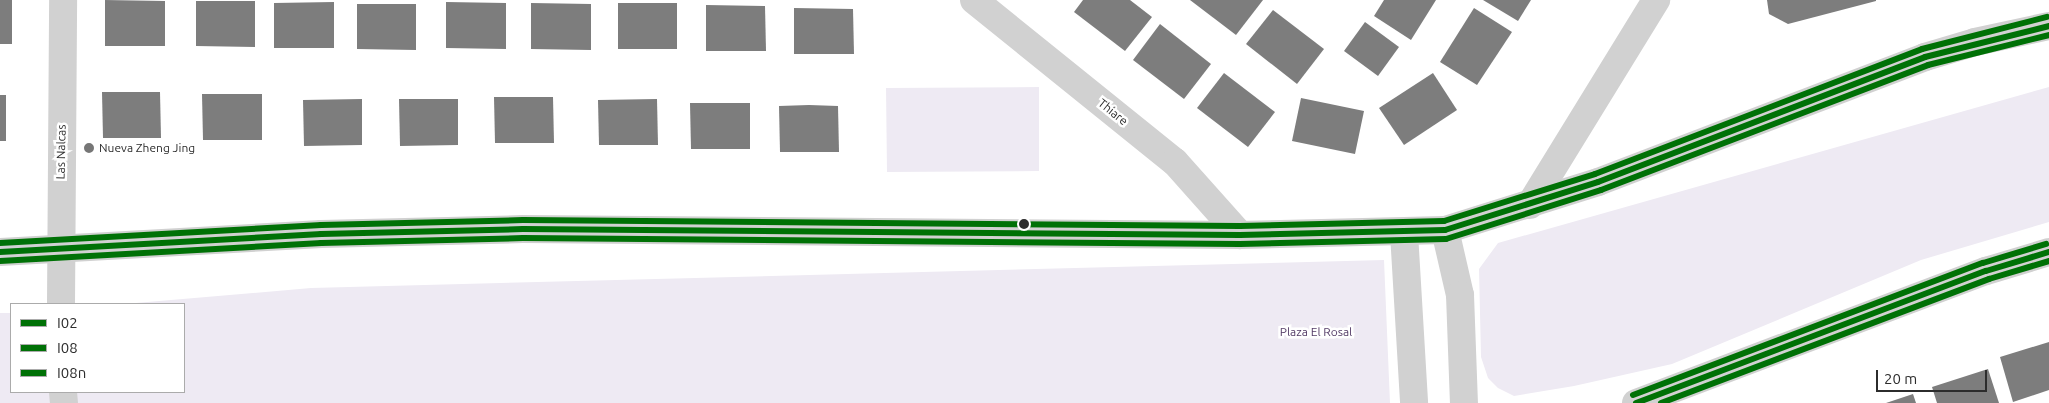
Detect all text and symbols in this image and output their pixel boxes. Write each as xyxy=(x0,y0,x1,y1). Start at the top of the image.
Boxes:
street label: Thiare xyxy=(1095,96,1131,128)
street label: Las Nalcas xyxy=(53,124,69,180)
place label: Nueva Zheng Jing xyxy=(99,141,195,155)
marker: Nueva Zheng Jing xyxy=(83,142,95,154)
unlabelled marker xyxy=(1019,219,1029,229)
legend xyxy=(10,303,185,393)
text: I02 xyxy=(57,314,78,331)
park label: Plaza El Rosal xyxy=(1280,325,1352,339)
text: I08 xyxy=(57,339,78,356)
scale bar xyxy=(1879,360,1990,392)
text: I08n xyxy=(57,364,86,381)
text: 20 m xyxy=(1884,370,1917,387)

